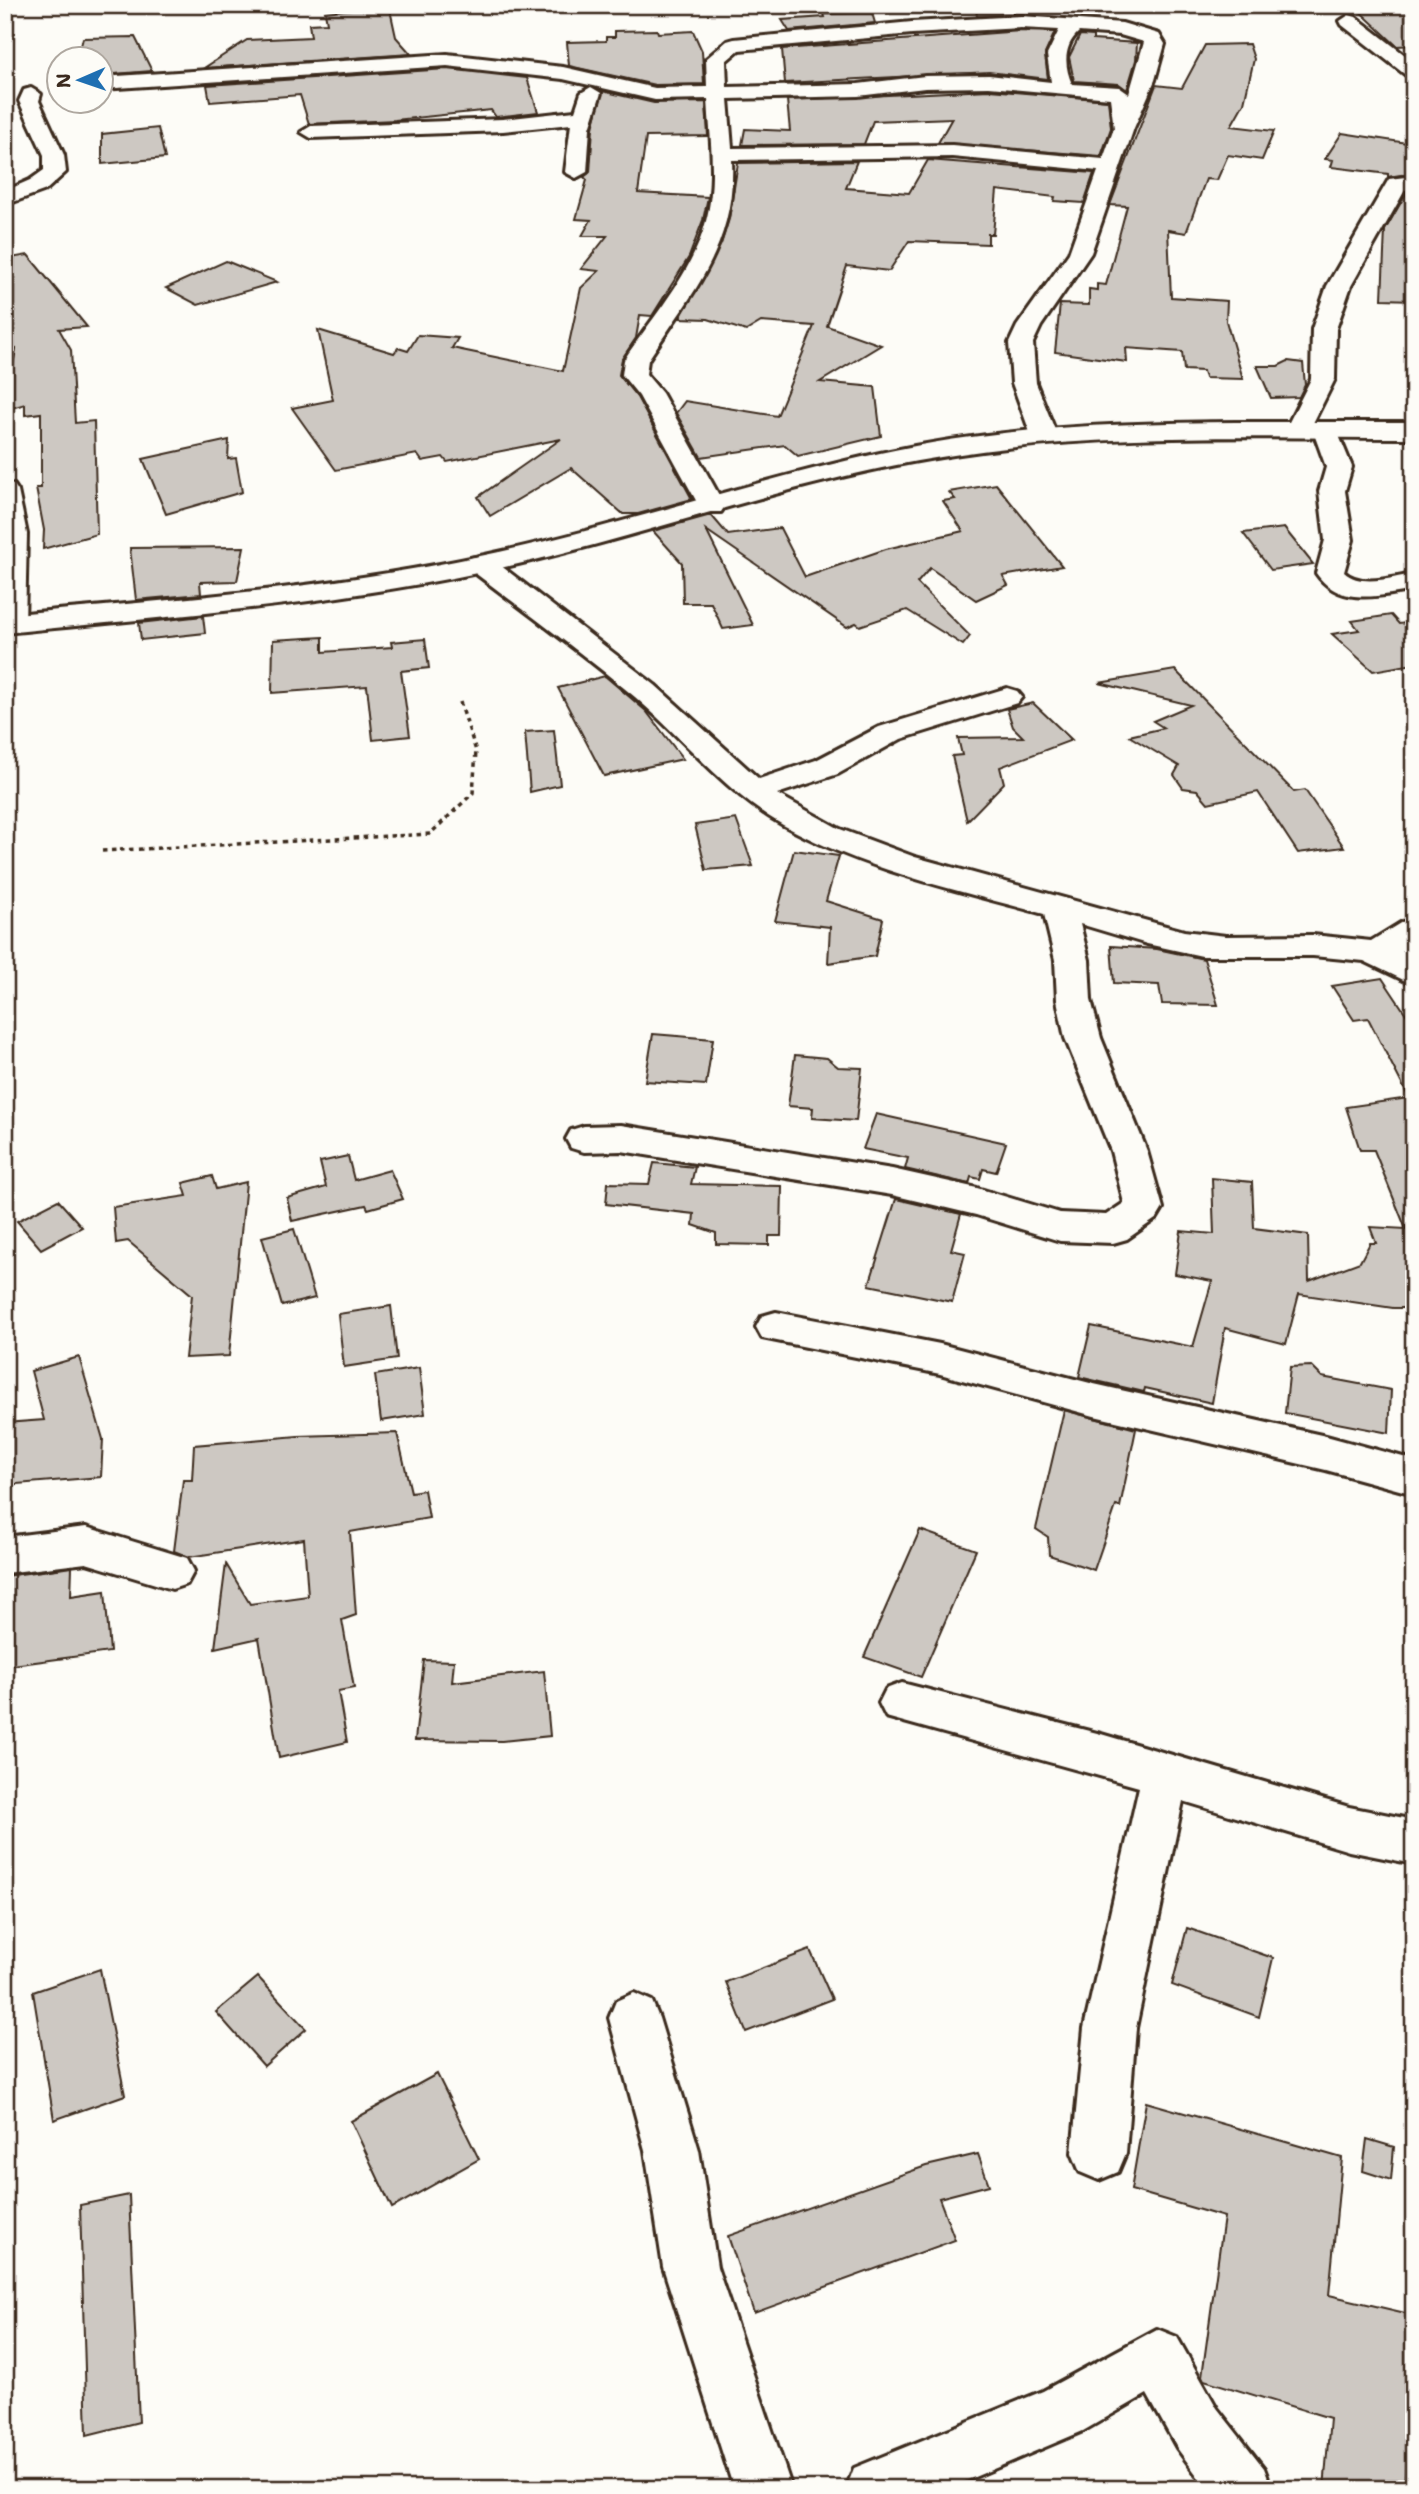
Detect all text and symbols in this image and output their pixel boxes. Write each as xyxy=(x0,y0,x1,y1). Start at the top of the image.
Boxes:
north arrow xyxy=(46,46,116,116)
text: N xyxy=(51,73,76,89)

